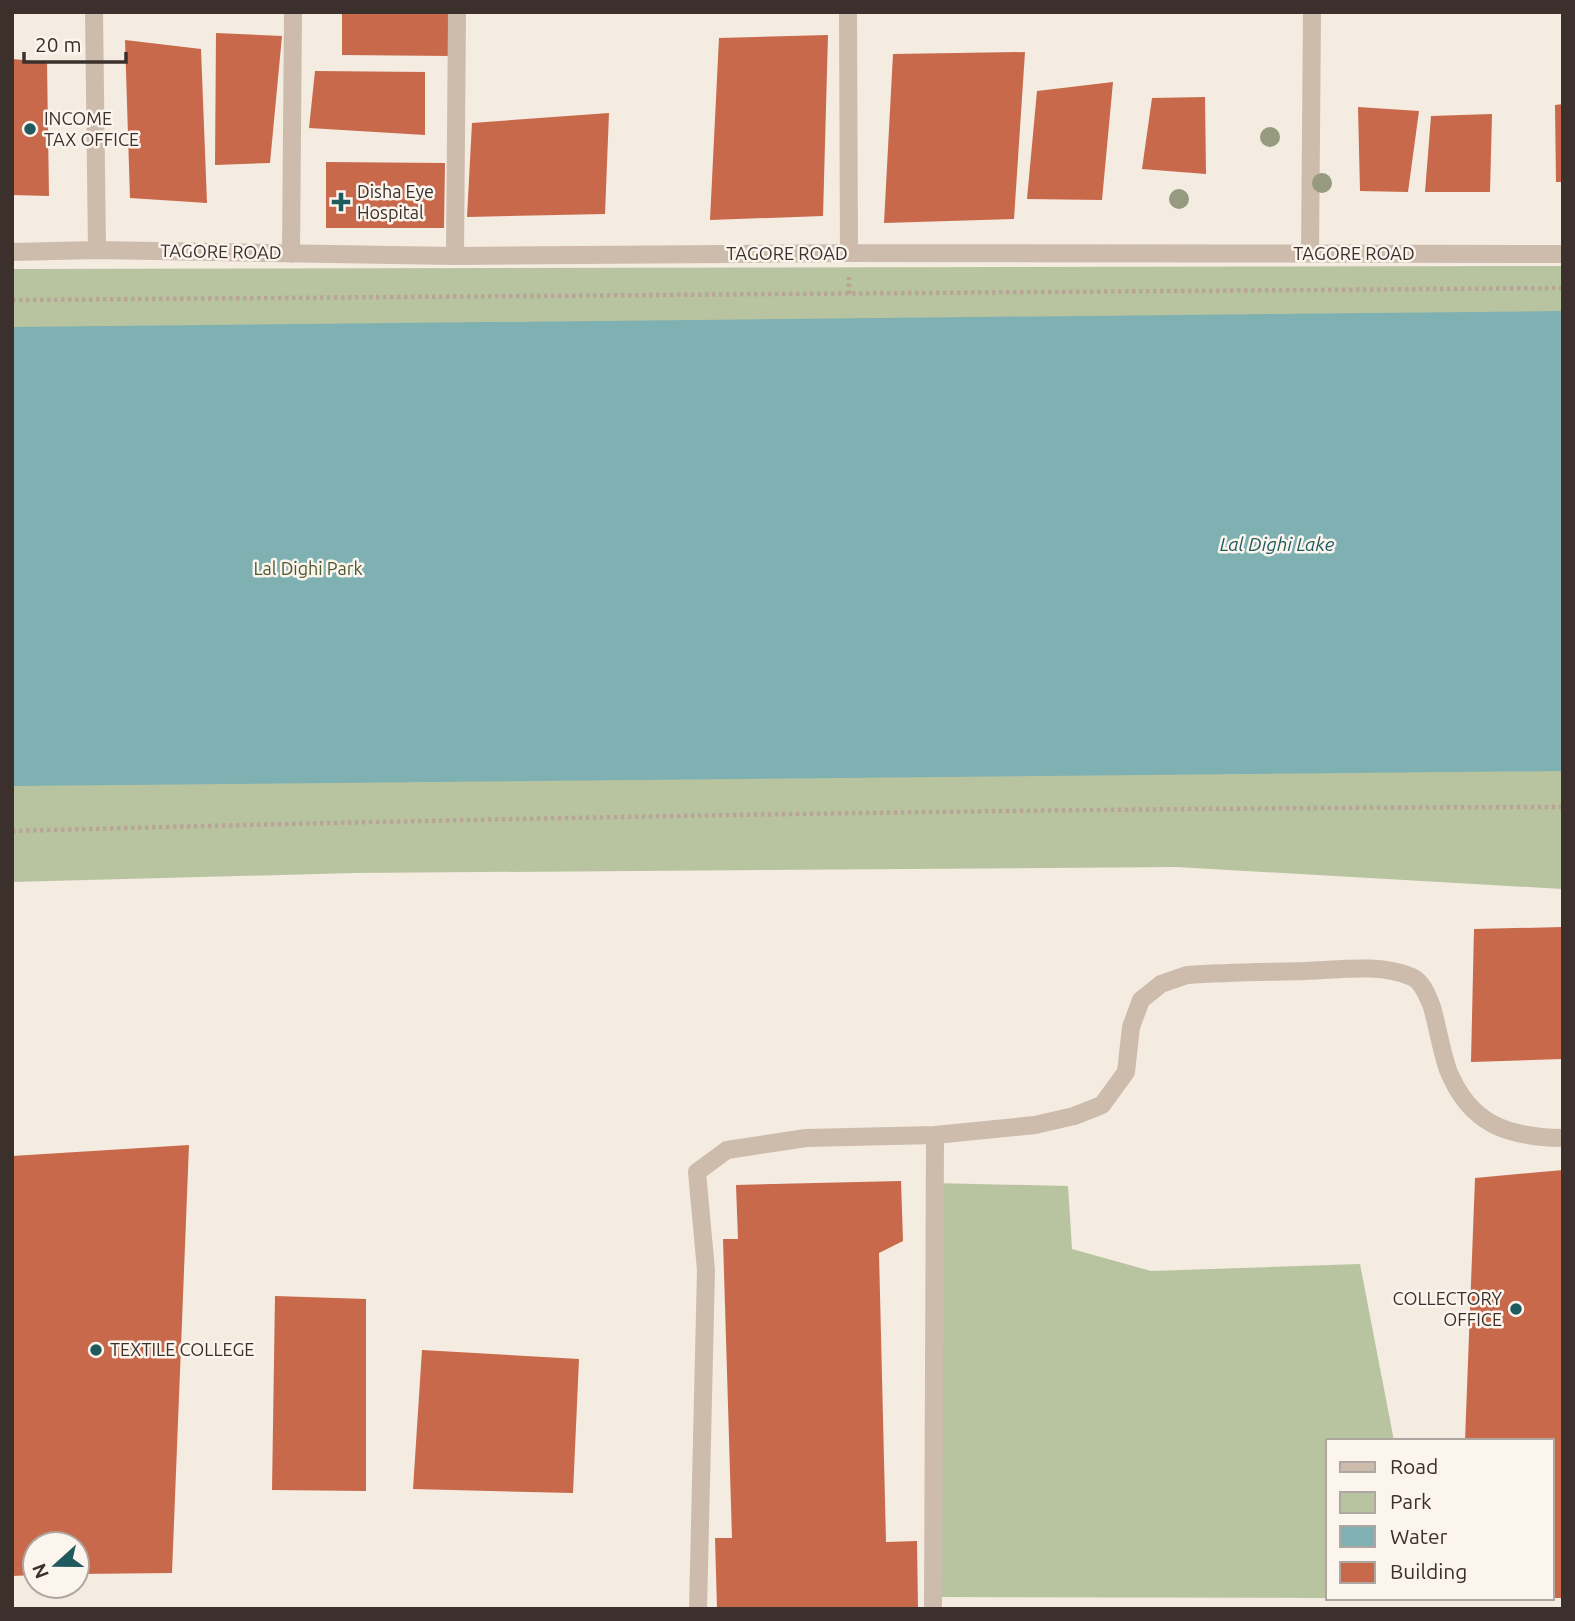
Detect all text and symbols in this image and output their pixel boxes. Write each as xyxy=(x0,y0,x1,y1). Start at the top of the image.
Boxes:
scale bar xyxy=(24,21,126,65)
text: 20 m xyxy=(35,32,82,56)
place label: INCOME TAX OFFICE xyxy=(44,108,139,149)
marker: INCOME TAX OFFICE xyxy=(22,121,38,137)
place label: Disha Eye Hospital xyxy=(357,181,434,222)
marker: Disha Eye Hospital xyxy=(331,192,351,212)
street label: TAGORE ROAD xyxy=(160,240,282,262)
street label: TAGORE ROAD xyxy=(726,243,848,263)
street label: TAGORE ROAD xyxy=(1293,243,1415,263)
water label: Lal Dighi Lake xyxy=(1220,533,1335,555)
park label: Lal Dighi Park xyxy=(253,558,363,578)
place label: COLLECTORY OFFICE xyxy=(1393,1288,1503,1329)
marker: COLLECTORY OFFICE xyxy=(1508,1301,1524,1317)
place label: TEXTILE COLLEGE xyxy=(110,1339,254,1359)
marker: TEXTILE COLLEGE xyxy=(88,1342,104,1358)
legend xyxy=(1326,1439,1554,1600)
text: Road xyxy=(1390,1454,1438,1478)
text: Park xyxy=(1390,1489,1432,1513)
text: Water xyxy=(1390,1524,1448,1548)
north arrow xyxy=(21,1530,91,1600)
text: Building xyxy=(1390,1559,1467,1583)
text: N xyxy=(27,1561,53,1582)

